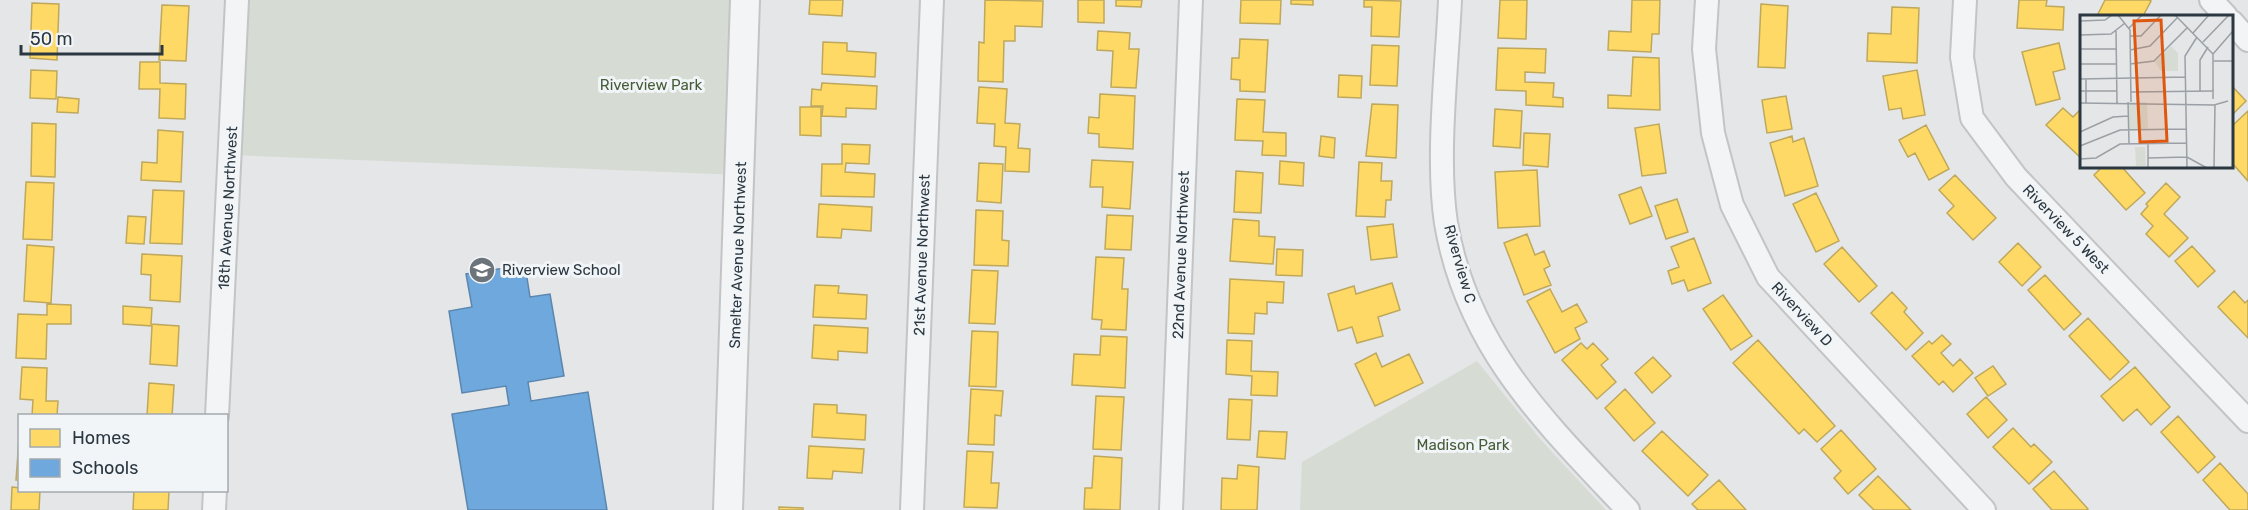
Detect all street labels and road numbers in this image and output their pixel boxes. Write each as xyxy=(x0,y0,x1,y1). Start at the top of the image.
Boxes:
street label: 18th Avenue Northwest xyxy=(215,126,241,290)
street label: Smelter Avenue Northwest xyxy=(726,161,750,349)
street label: 22nd Avenue Northwest xyxy=(1169,170,1193,340)
street label: 21st Avenue Northwest xyxy=(910,174,934,336)
street label: Riverview 5 West xyxy=(2019,181,2113,277)
street label: Riverview C xyxy=(1440,223,1480,305)
street label: Riverview D xyxy=(1768,278,1836,350)

